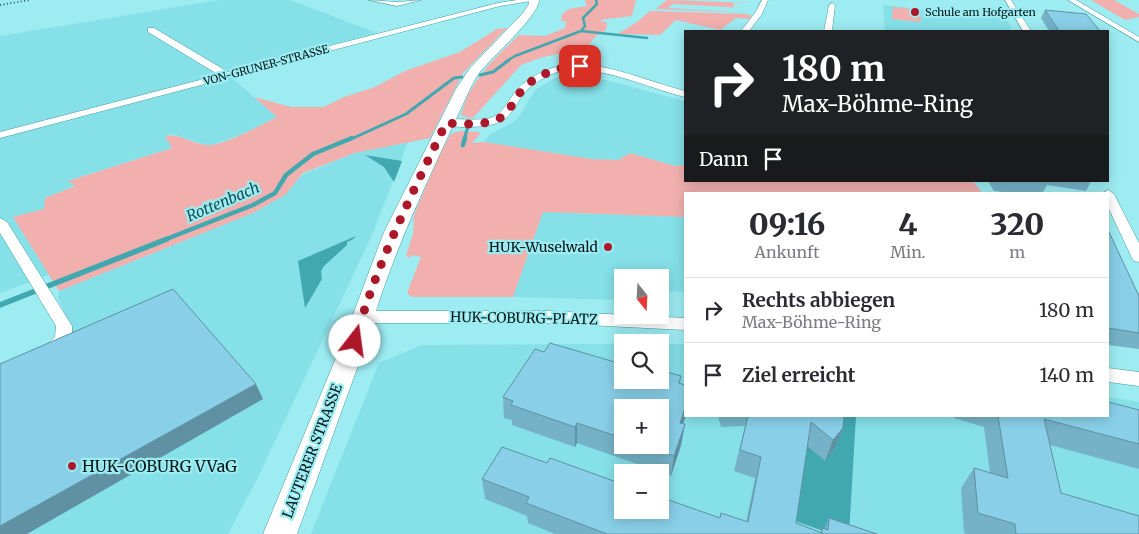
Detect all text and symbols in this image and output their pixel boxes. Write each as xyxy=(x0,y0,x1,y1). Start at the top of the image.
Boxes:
place label: Schule am Hofgarten xyxy=(925,5,1036,19)
marker: Schule am Hofgarten xyxy=(909,6,921,18)
street label: VON-GRUNER-STRASSE xyxy=(201,42,330,89)
pin xyxy=(559,45,601,87)
text: 180 m xyxy=(782,47,885,91)
icon: right xyxy=(699,50,764,115)
icon: arrive xyxy=(566,52,594,80)
text: Max-Böhme-Ring xyxy=(782,90,973,118)
icon: arrive xyxy=(759,145,787,173)
text: Dann xyxy=(699,147,749,171)
water label: Rottenbach xyxy=(183,178,262,225)
text: 09:16 xyxy=(749,205,825,243)
text: 4 xyxy=(898,205,918,243)
text: 320 xyxy=(990,205,1044,243)
place label: HUK-Wuselwald xyxy=(489,238,599,256)
marker: HUK-Wuselwald xyxy=(602,241,614,253)
text: Ankunft xyxy=(755,242,820,262)
text: Min. xyxy=(890,242,926,262)
text: m xyxy=(1009,242,1025,262)
north arrow xyxy=(614,269,669,324)
map controls xyxy=(614,269,669,519)
text: Rechts abbiegen xyxy=(742,288,895,312)
icon: right xyxy=(699,296,727,324)
text: 180 m xyxy=(1039,298,1094,322)
street label: HUK-COBURG-PLATZ xyxy=(450,308,598,328)
text: Max-Böhme-Ring xyxy=(742,312,881,332)
position arrow xyxy=(328,314,380,366)
button: search xyxy=(614,334,669,389)
icon: arrive xyxy=(699,361,727,389)
text: Ziel erreicht xyxy=(742,363,855,387)
text: 140 m xyxy=(1039,363,1094,387)
street label: LAUTERER STRASSE xyxy=(278,381,346,521)
button: + xyxy=(614,399,669,454)
place label: HUK-COBURG VVaG xyxy=(82,456,237,476)
marker: HUK-COBURG VVaG xyxy=(66,460,78,472)
button: − xyxy=(614,464,669,519)

